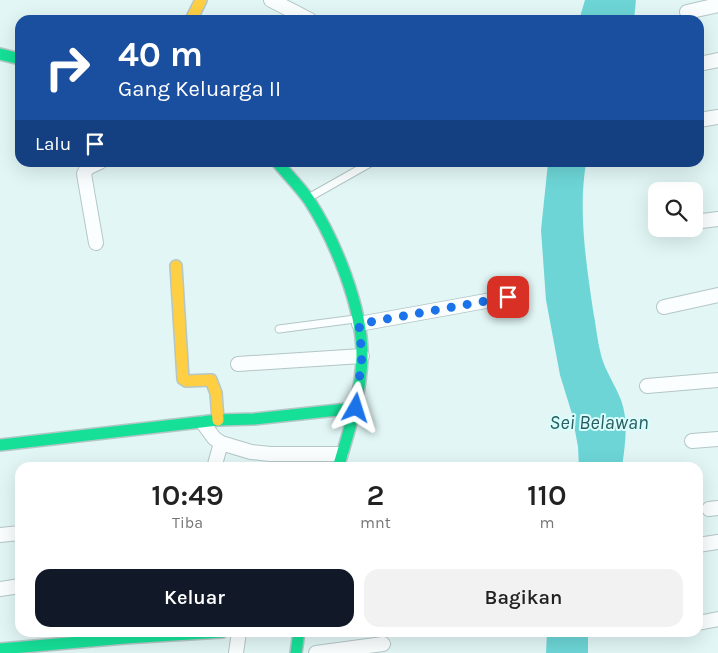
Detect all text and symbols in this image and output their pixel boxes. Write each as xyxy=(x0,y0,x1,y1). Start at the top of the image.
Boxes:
text: 40 m xyxy=(118,34,203,75)
icon: right xyxy=(35,35,100,100)
text: Gang Keluarga II xyxy=(118,76,281,102)
icon: arrive xyxy=(81,130,109,158)
text: Lalu xyxy=(35,133,71,155)
map controls xyxy=(648,182,703,237)
button: search xyxy=(648,182,703,237)
pin xyxy=(487,276,529,318)
icon: arrive xyxy=(494,283,522,311)
position arrow xyxy=(329,381,381,433)
water label: Sei Belawan xyxy=(549,411,649,434)
text: 10:49 xyxy=(151,477,224,513)
text: 2 xyxy=(366,477,384,513)
text: 110 xyxy=(527,477,567,513)
text: Tiba xyxy=(172,513,203,532)
text: mnt xyxy=(360,513,391,532)
text: m xyxy=(539,513,554,532)
button: Keluar xyxy=(35,569,354,627)
button: Bagikan xyxy=(364,569,683,627)

